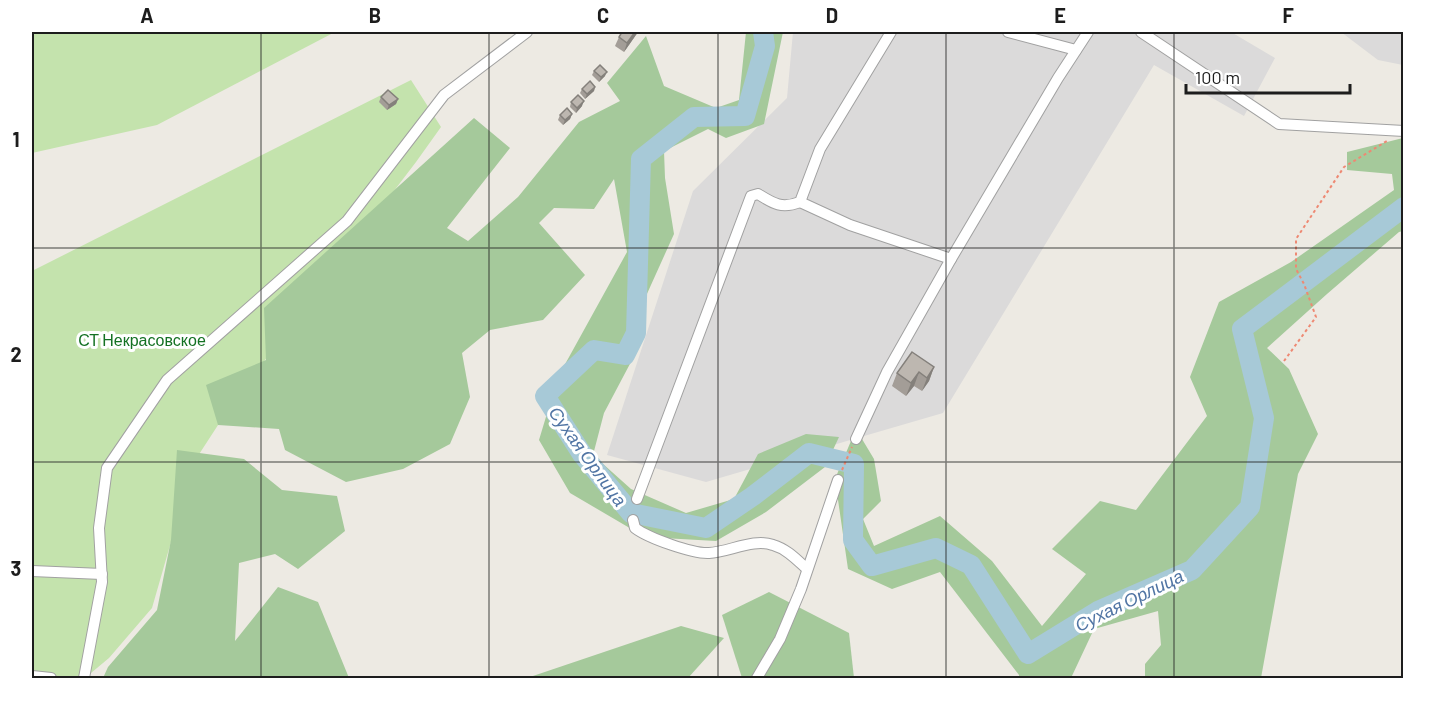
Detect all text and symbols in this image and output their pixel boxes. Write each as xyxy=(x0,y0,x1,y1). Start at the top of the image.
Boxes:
text: A xyxy=(140,3,154,27)
text: B xyxy=(369,3,381,27)
text: C xyxy=(597,3,609,27)
text: D xyxy=(826,3,838,27)
text: E xyxy=(1054,3,1066,27)
text: F xyxy=(1282,3,1294,27)
scale bar xyxy=(1186,57,1350,95)
text: 100 m xyxy=(1195,66,1240,88)
text: 1 xyxy=(12,127,20,151)
park label: СТ Некрасовское xyxy=(78,330,206,349)
text: 2 xyxy=(10,342,22,366)
water label: Сухая Орлица xyxy=(544,402,632,510)
text: 3 xyxy=(11,556,21,580)
water label: Сухая Орлица xyxy=(1071,564,1187,636)

